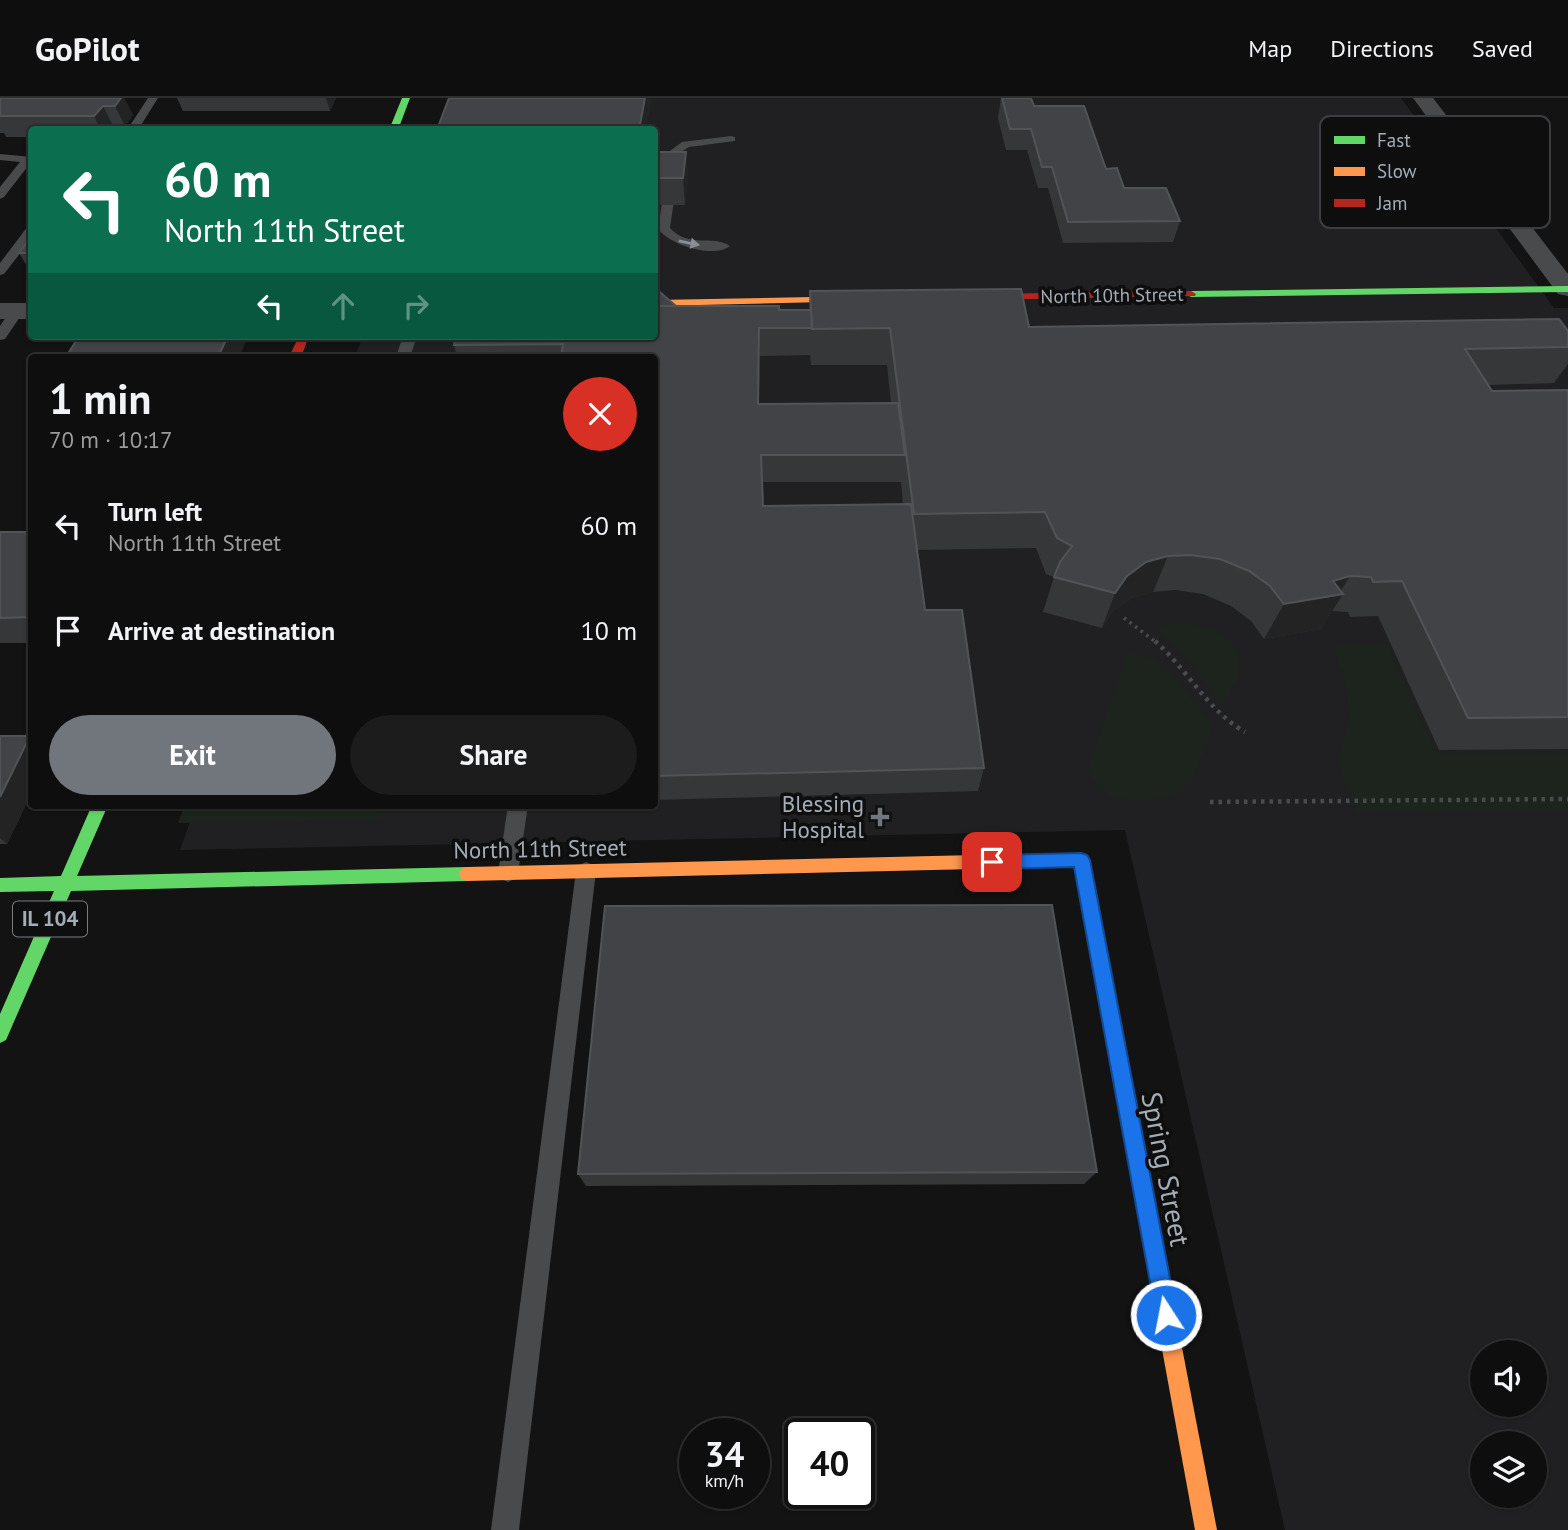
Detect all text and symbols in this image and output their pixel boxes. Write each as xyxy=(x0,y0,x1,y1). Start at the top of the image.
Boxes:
text: GoPilot xyxy=(35,27,140,70)
text: Map xyxy=(1248,33,1292,64)
text: Directions xyxy=(1330,33,1434,64)
text: Saved xyxy=(1472,33,1533,64)
legend xyxy=(1320,116,1550,228)
text: Fast xyxy=(1377,128,1411,152)
text: 60 m xyxy=(164,147,271,211)
icon: left xyxy=(49,154,140,245)
text: Slow xyxy=(1377,159,1417,183)
text: Jam xyxy=(1376,191,1407,215)
text: North 11th Street xyxy=(164,209,405,251)
one-way arrow xyxy=(678,237,700,248)
street label: North 10th Street xyxy=(1040,282,1184,308)
icon: left xyxy=(251,287,289,325)
icon: ahead xyxy=(324,287,362,325)
icon: right xyxy=(397,287,435,325)
text: 1 min xyxy=(49,371,151,426)
button: close xyxy=(563,377,637,451)
text: 70 m · 10:17 xyxy=(49,425,173,454)
text: Turn left xyxy=(108,495,202,528)
icon: left xyxy=(49,507,87,545)
text: 60 m xyxy=(581,509,637,542)
text: North 11th Street xyxy=(108,528,281,557)
icon: arrive xyxy=(49,612,87,650)
text: Arrive at destination xyxy=(108,614,335,647)
text: 10 m xyxy=(581,614,637,647)
button: Exit xyxy=(49,715,336,795)
button: Share xyxy=(350,715,637,795)
place label: Blessing Hospital xyxy=(782,789,864,844)
marker: Blessing Hospital xyxy=(870,807,890,827)
street label: North 11th Street xyxy=(453,832,627,865)
pin xyxy=(962,832,1022,892)
icon: arrive xyxy=(973,843,1011,881)
road number: IL 104 xyxy=(13,902,87,936)
street label: Spring Street xyxy=(1133,1089,1200,1250)
position arrow xyxy=(1129,1278,1203,1352)
map controls xyxy=(1470,1340,1547,1508)
button: sound xyxy=(1470,1340,1547,1417)
speed limit sign: 40 xyxy=(784,1418,875,1509)
text: 34 xyxy=(705,1431,744,1477)
button: layers xyxy=(1470,1431,1547,1508)
text: km/h xyxy=(705,1469,744,1492)

